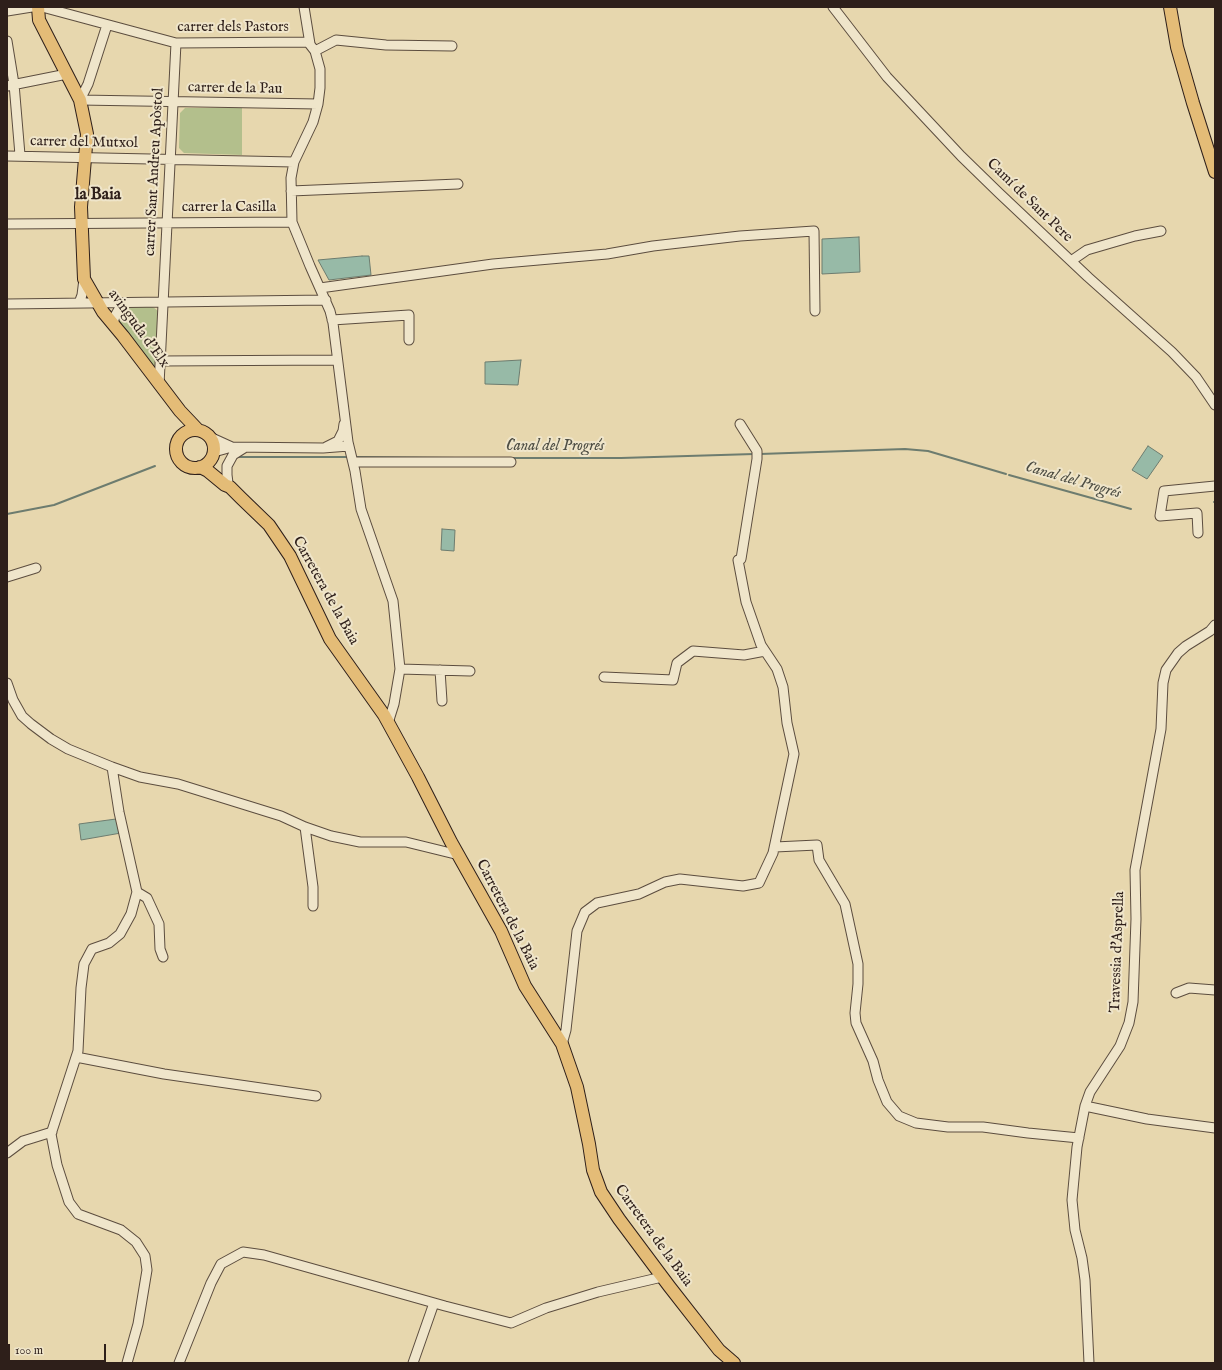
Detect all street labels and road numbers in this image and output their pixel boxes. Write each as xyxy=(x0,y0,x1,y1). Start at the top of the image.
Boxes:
street label: carrer dels Pastors xyxy=(177,19,289,37)
street label: carrer de la Pau xyxy=(188,79,282,99)
street label: carrer Sant Andreu Apòstol xyxy=(142,87,168,257)
street label: carrer del Mutxol xyxy=(30,133,138,153)
street label: Camí de Sant Pere xyxy=(982,155,1076,247)
street label: carrer la Casilla xyxy=(182,199,276,217)
street label: avinguda d'Elx xyxy=(104,286,172,372)
street label: Carretera de la Baia xyxy=(288,534,362,648)
street label: Carretera de la Baia xyxy=(471,857,543,973)
street label: Travessia d'Asprella xyxy=(1107,891,1129,1013)
street label: Carretera de la Baia xyxy=(610,1182,696,1290)

